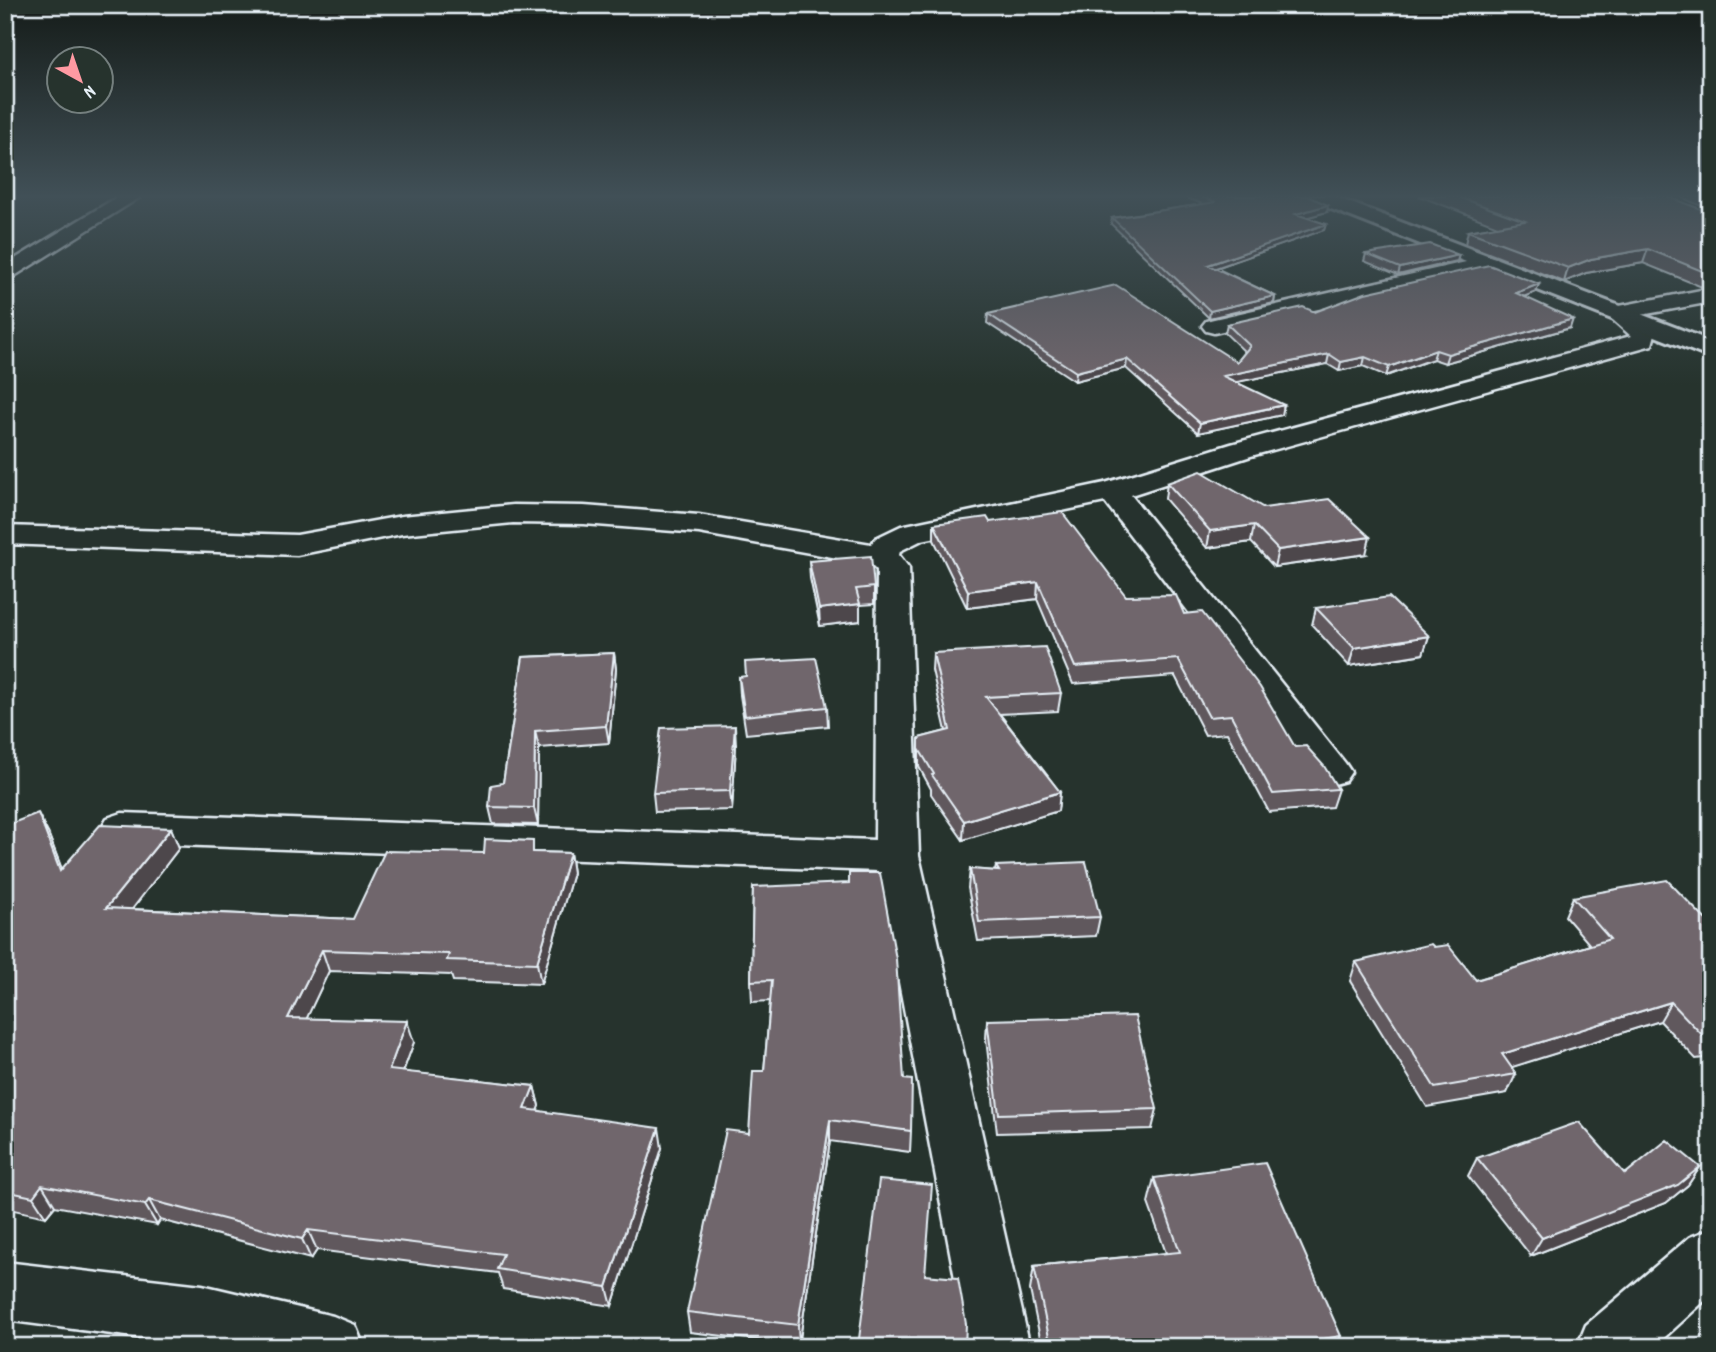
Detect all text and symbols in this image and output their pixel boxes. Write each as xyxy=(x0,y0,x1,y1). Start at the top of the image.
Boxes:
north arrow xyxy=(46,46,116,116)
text: N xyxy=(76,77,101,104)

